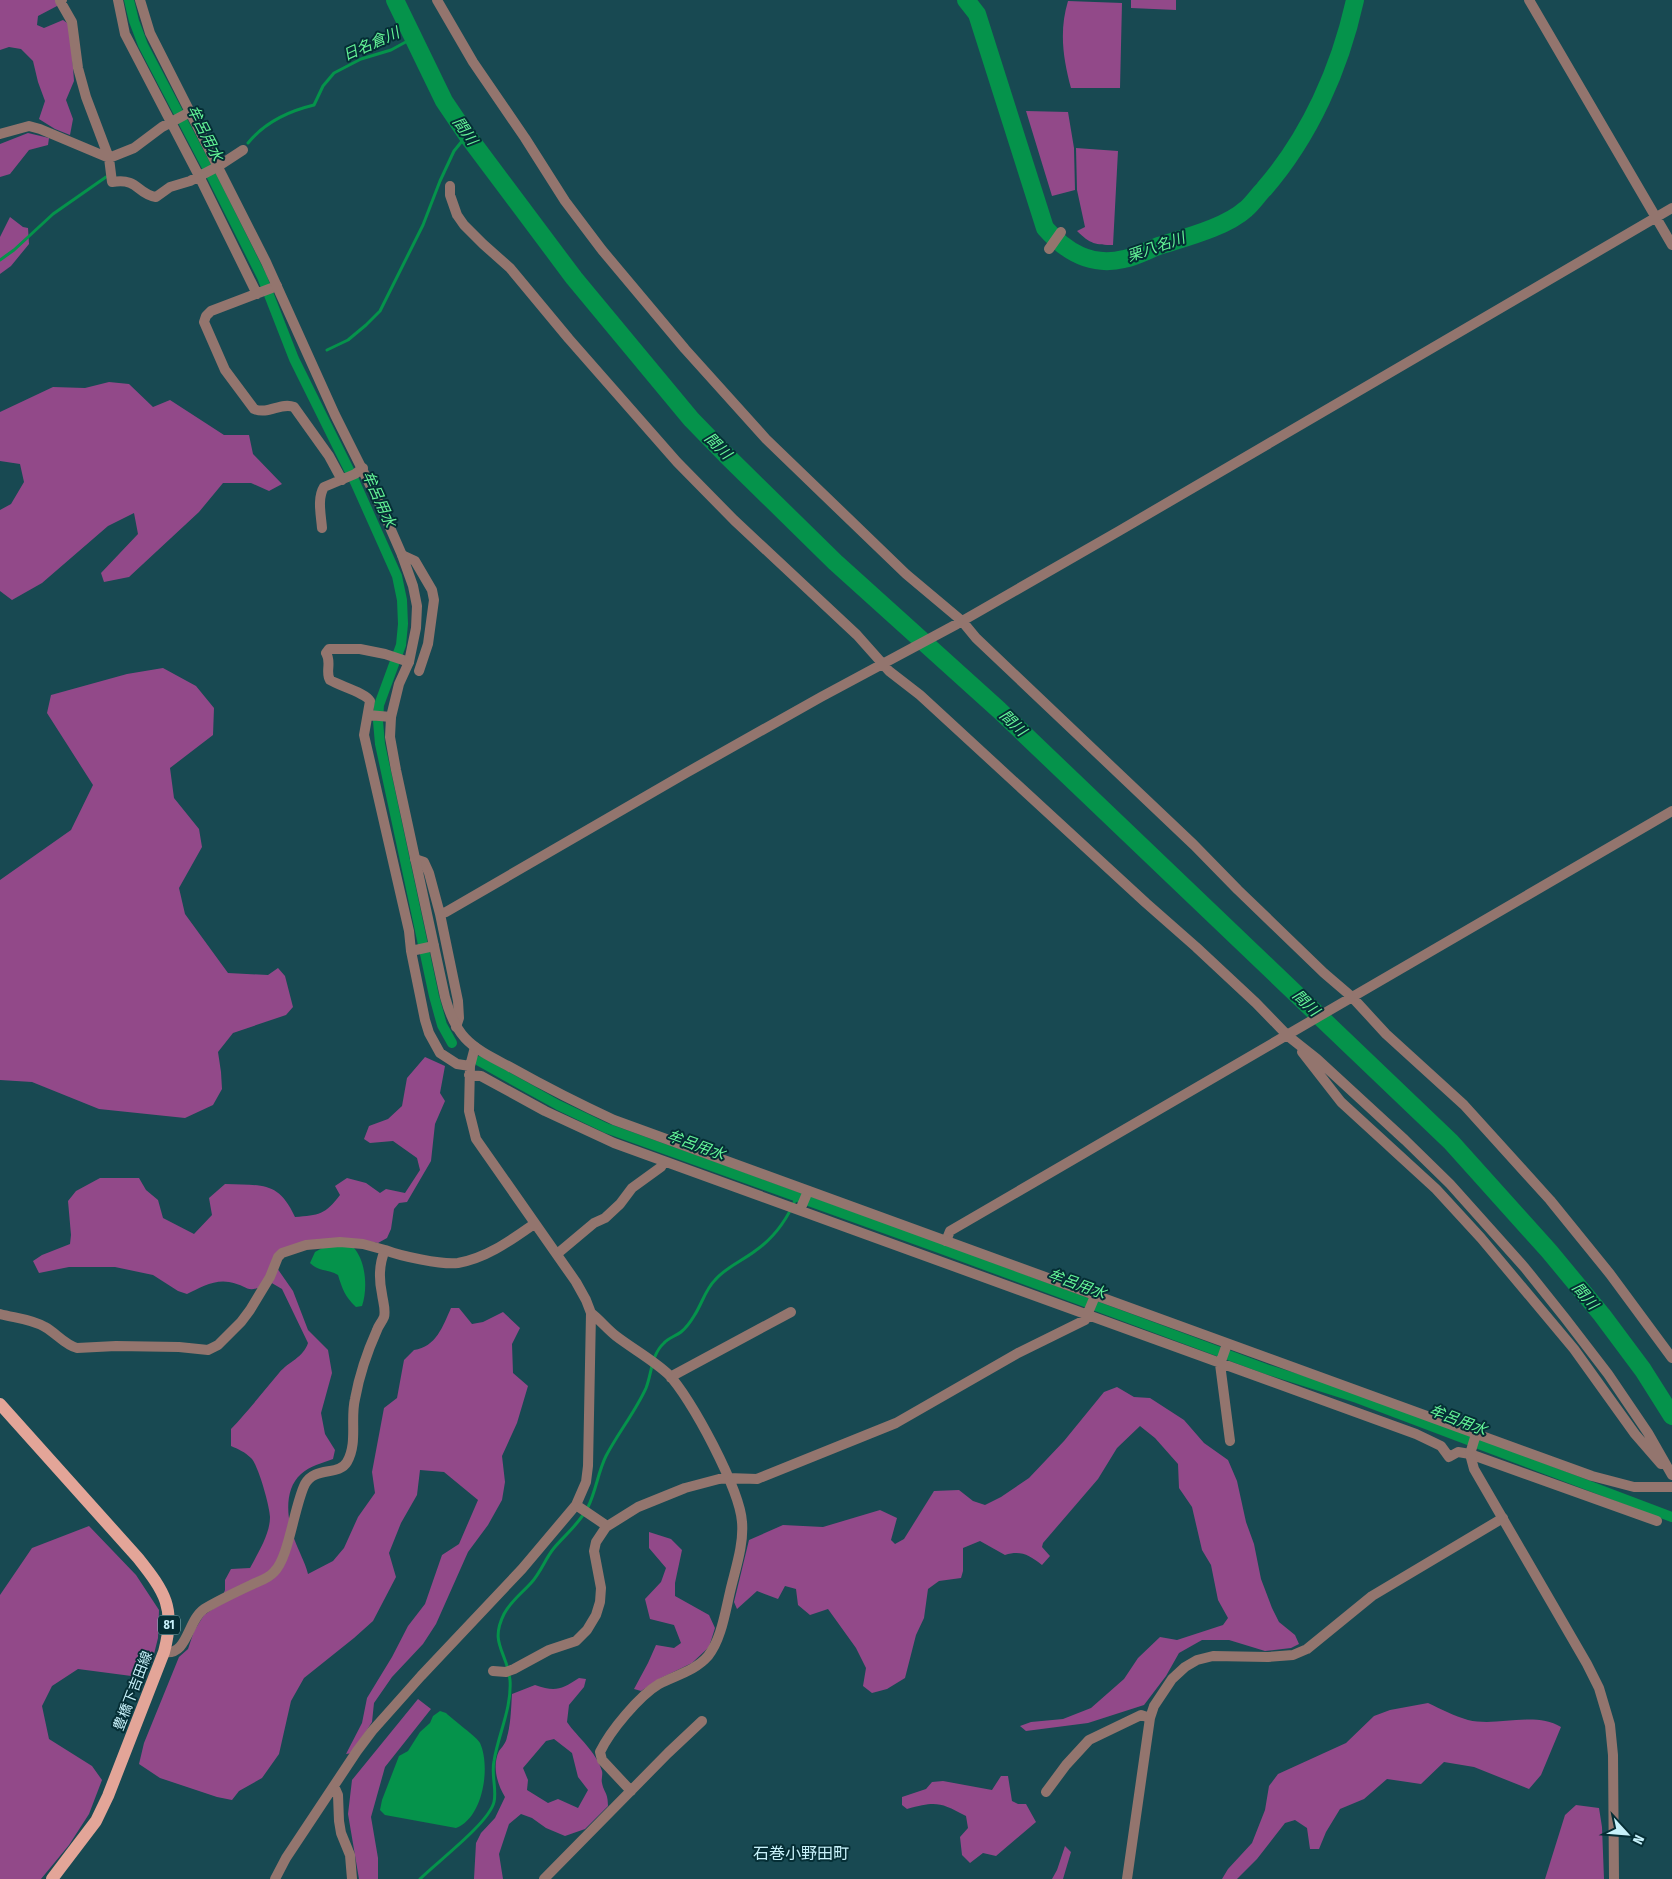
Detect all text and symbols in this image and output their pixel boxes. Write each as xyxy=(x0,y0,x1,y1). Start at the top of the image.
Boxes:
water label: 日名倉川 xyxy=(340,23,404,64)
water label: 牟呂用水 xyxy=(183,102,228,166)
water label: 間川 xyxy=(449,114,482,150)
water label: 栗八名川 xyxy=(1125,228,1189,265)
water label: 間川 xyxy=(701,429,736,464)
water label: 牟呂用水 xyxy=(359,468,400,532)
water label: 間川 xyxy=(996,706,1031,741)
water label: 間川 xyxy=(1289,986,1324,1021)
water label: 牟呂用水 xyxy=(665,1126,729,1164)
water label: 牟呂用水 xyxy=(1046,1265,1110,1303)
water label: 間川 xyxy=(1568,1279,1603,1315)
water label: 牟呂用水 xyxy=(1427,1401,1491,1440)
road number: 81 xyxy=(158,1616,180,1634)
street label: 豊橋下吉田線 xyxy=(110,1649,156,1733)
north arrow xyxy=(1602,1809,1652,1859)
text: N xyxy=(1629,1832,1648,1847)
district label: 石巻小野田町 xyxy=(753,1844,849,1863)

